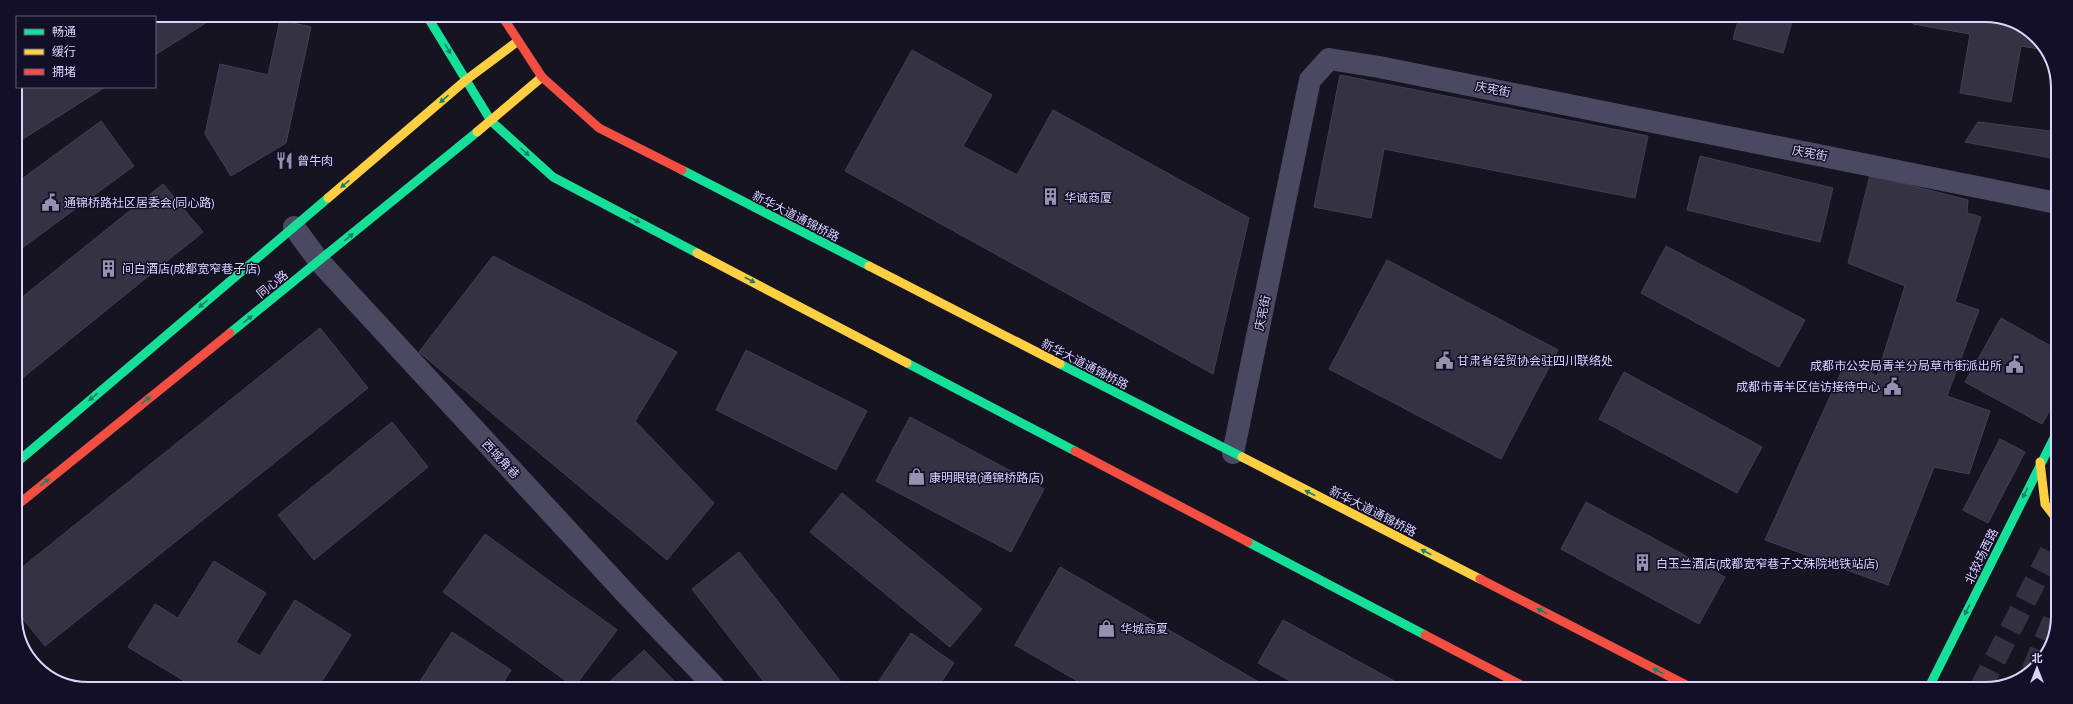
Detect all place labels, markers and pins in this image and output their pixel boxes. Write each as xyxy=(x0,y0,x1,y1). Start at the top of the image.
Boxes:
restaurant icon: 曾牛肉 xyxy=(274,150,294,170)
place label: 曾牛肉 xyxy=(297,153,333,168)
building icon: 华诚商厦 xyxy=(1041,187,1061,207)
place label: 华诚商厦 xyxy=(1064,190,1112,205)
public building icon: 通锦桥路社区居委会(同心路) xyxy=(41,192,61,212)
place label: 通锦桥路社区居委会(同心路) xyxy=(64,195,215,210)
building icon: 间白酒店(成都宽窄巷子店) xyxy=(99,258,119,278)
place label: 间白酒店(成都宽窄巷子店) xyxy=(122,261,261,276)
public building icon: 甘肃省经贸协会驻四川联络处 xyxy=(1434,350,1454,370)
place label: 甘肃省经贸协会驻四川联络处 xyxy=(1457,353,1613,368)
public building icon: 成都市公安局青羊分局草市街派出所 xyxy=(2005,355,2025,375)
place label: 成都市公安局青羊分局草市街派出所 xyxy=(1810,358,2002,373)
public building icon: 成都市青羊区信访接待中心 xyxy=(1883,376,1903,396)
place label: 成都市青羊区信访接待中心 xyxy=(1736,379,1880,394)
shop icon: 康明眼镜(通锦桥路店) xyxy=(906,467,926,487)
place label: 康明眼镜(通锦桥路店) xyxy=(929,470,1044,485)
building icon: 白玉兰酒店(成都宽窄巷子文殊院地铁站店) xyxy=(1633,553,1653,573)
place label: 白玉兰酒店(成都宽窄巷子文殊院地铁站店) xyxy=(1656,556,1879,571)
shop icon: 华城商夏 xyxy=(1097,618,1117,638)
place label: 华城商夏 xyxy=(1120,621,1168,636)

